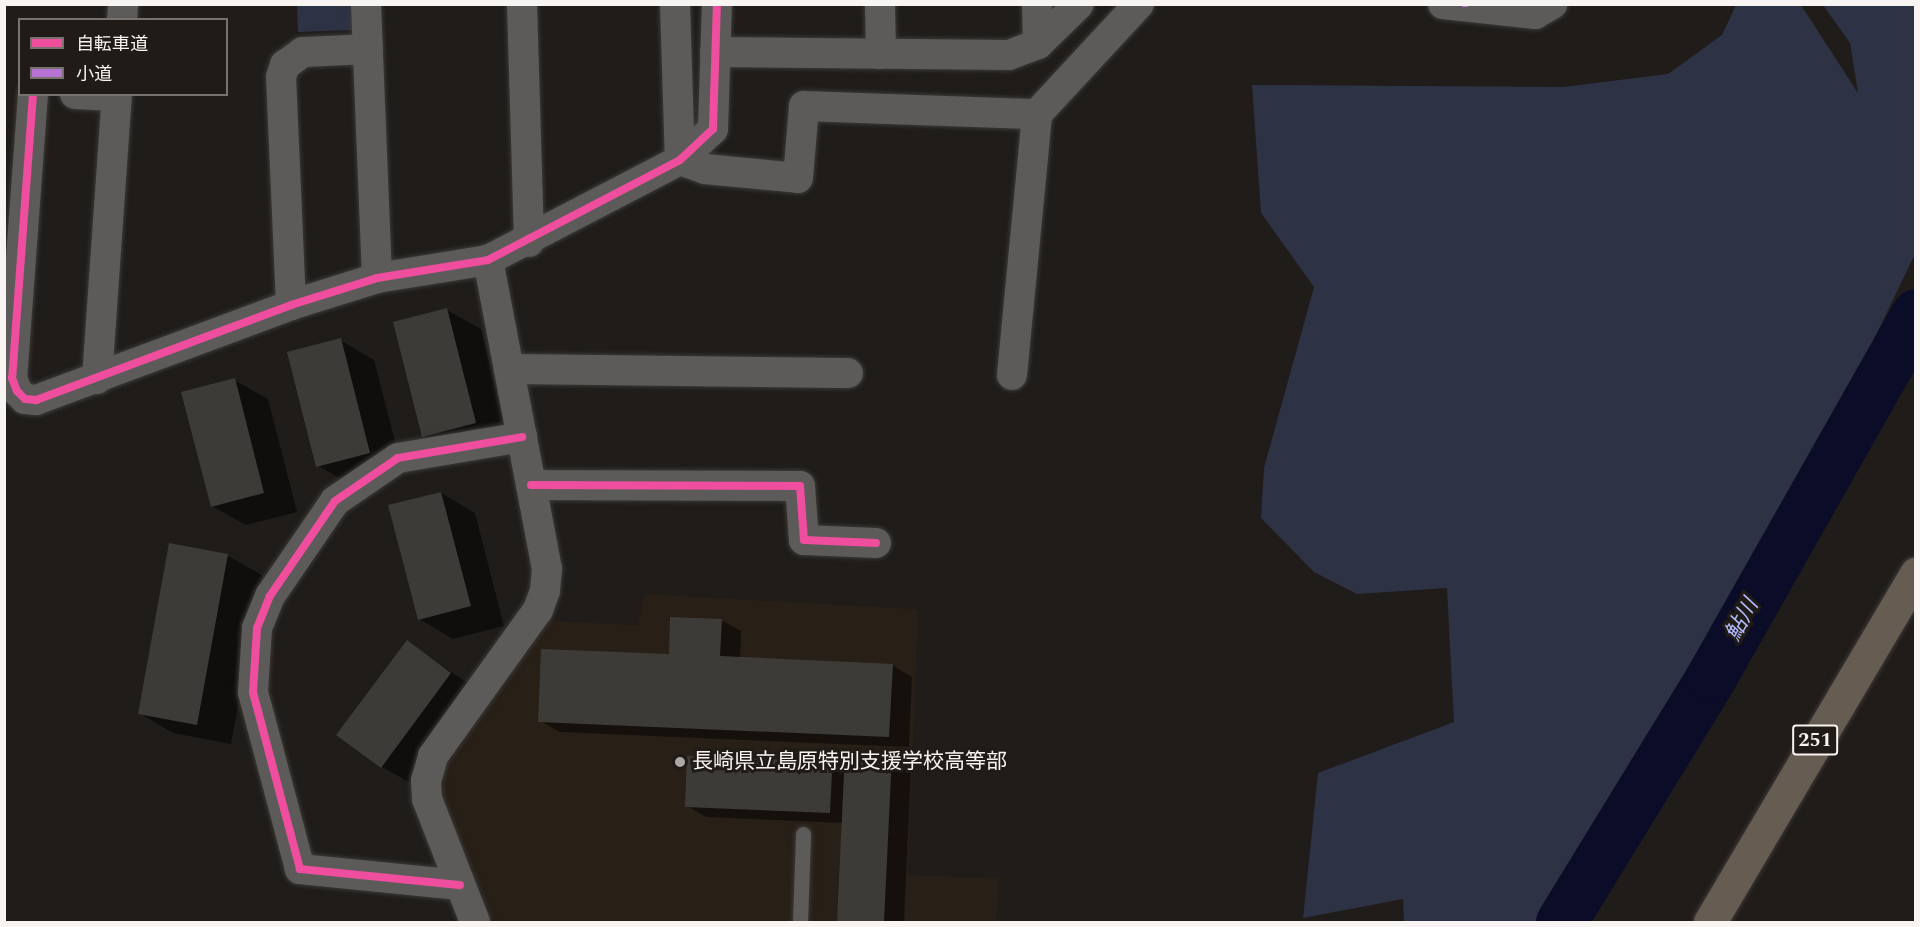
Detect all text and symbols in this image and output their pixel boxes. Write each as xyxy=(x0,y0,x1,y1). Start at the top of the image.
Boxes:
legend xyxy=(18,18,228,96)
text: 自転車道 xyxy=(76,31,148,58)
text: 小道 xyxy=(76,61,112,88)
water label: 鮎川 xyxy=(1720,594,1764,646)
road number: 251 xyxy=(1791,723,1839,757)
place label: 長崎県立島原特別支援学校高等部 xyxy=(692,749,1007,775)
marker: 長崎県立島原特別支援学校高等部 xyxy=(673,755,687,769)

